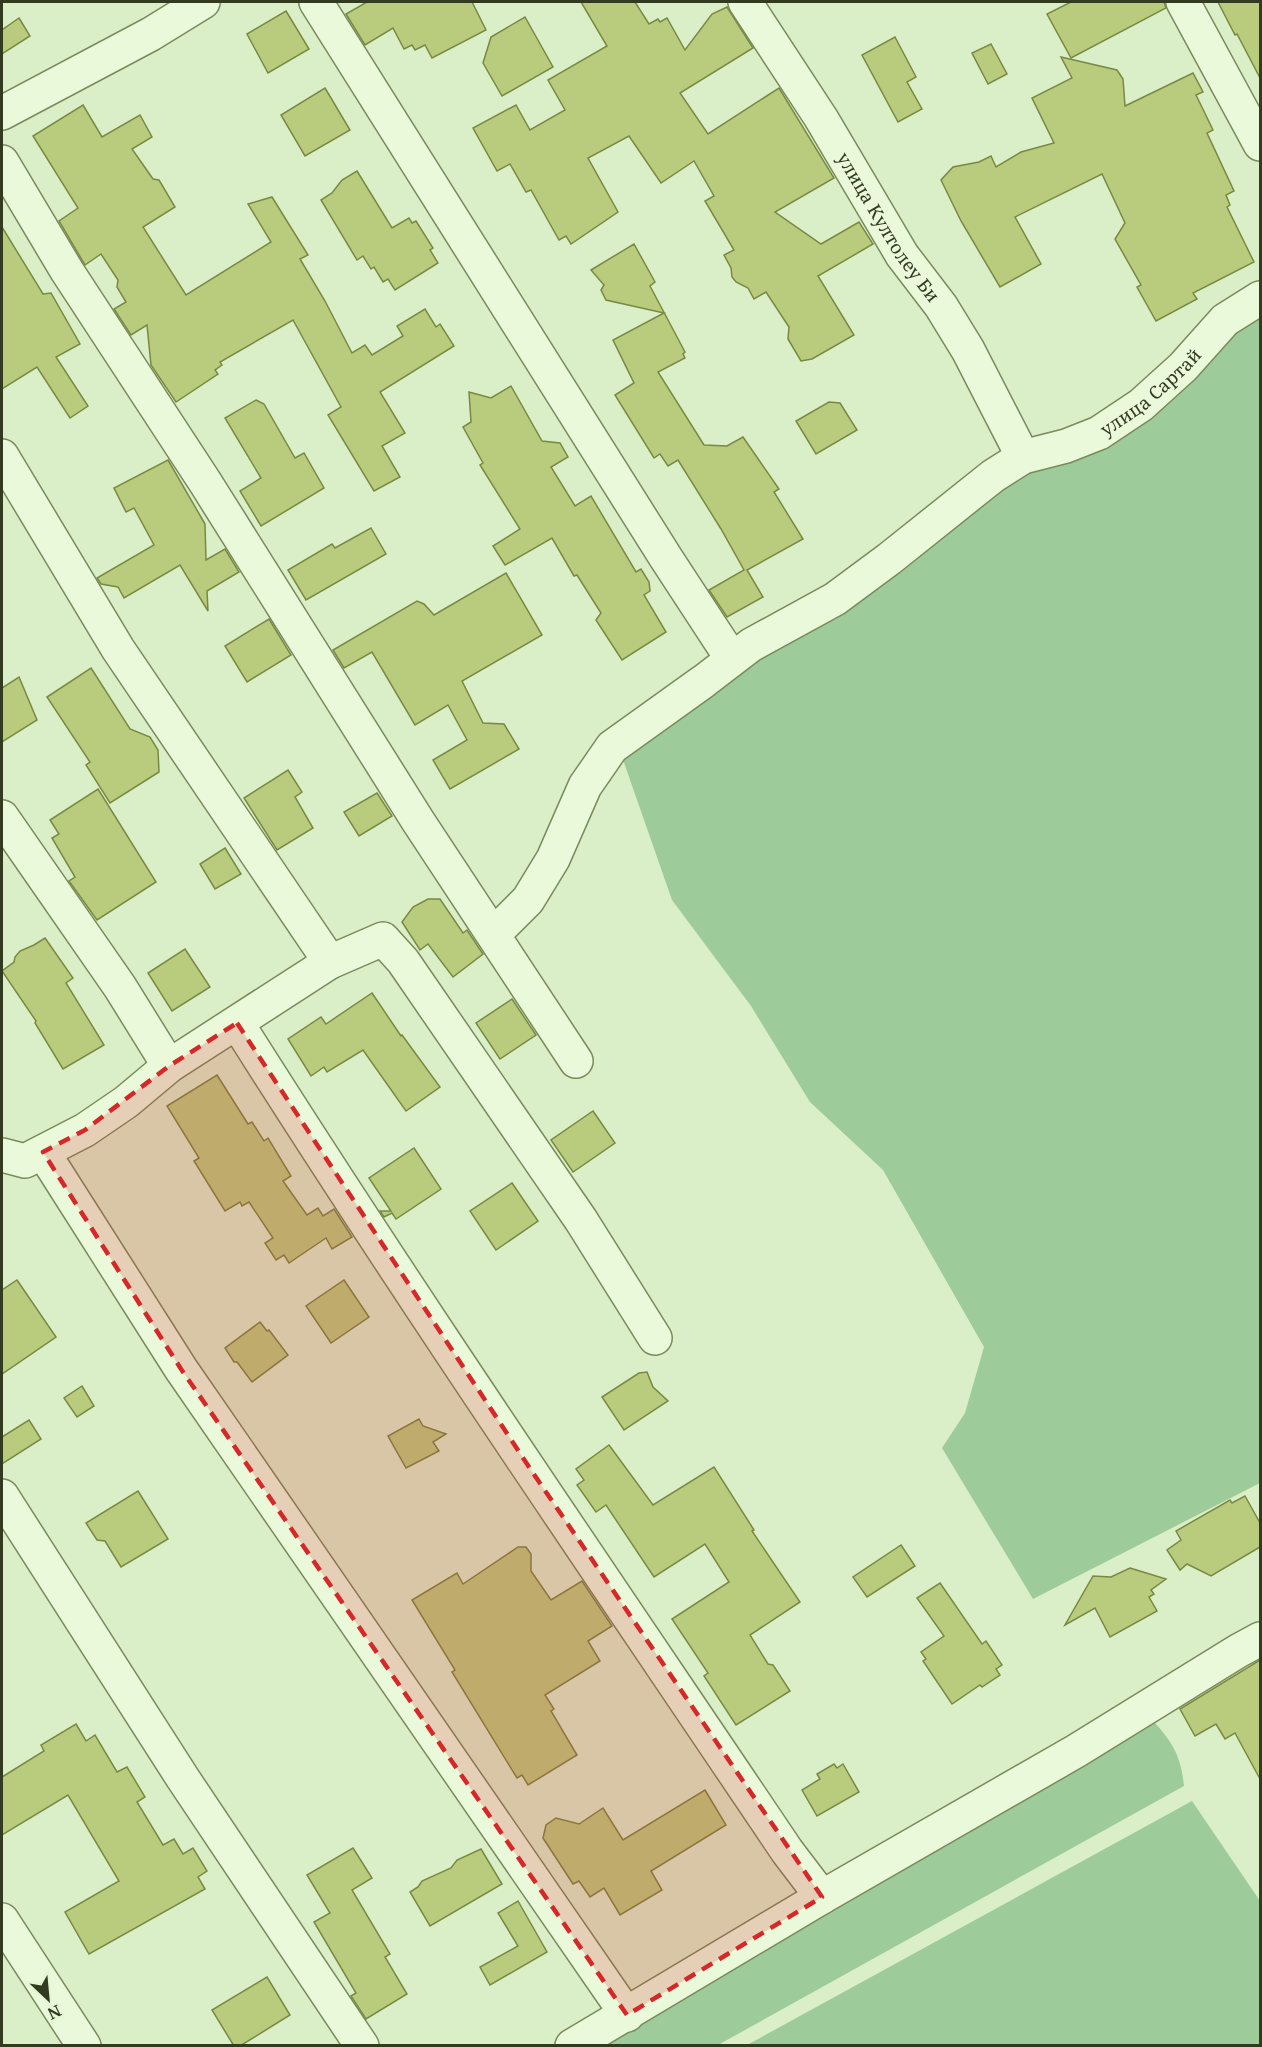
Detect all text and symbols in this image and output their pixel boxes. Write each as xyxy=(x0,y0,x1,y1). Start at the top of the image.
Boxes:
street label: улица Култолеу Би xyxy=(832,148,945,307)
street label: улица Сартай xyxy=(1095,343,1206,441)
north arrow xyxy=(18,1969,78,2029)
text: N xyxy=(44,2000,65,2025)

